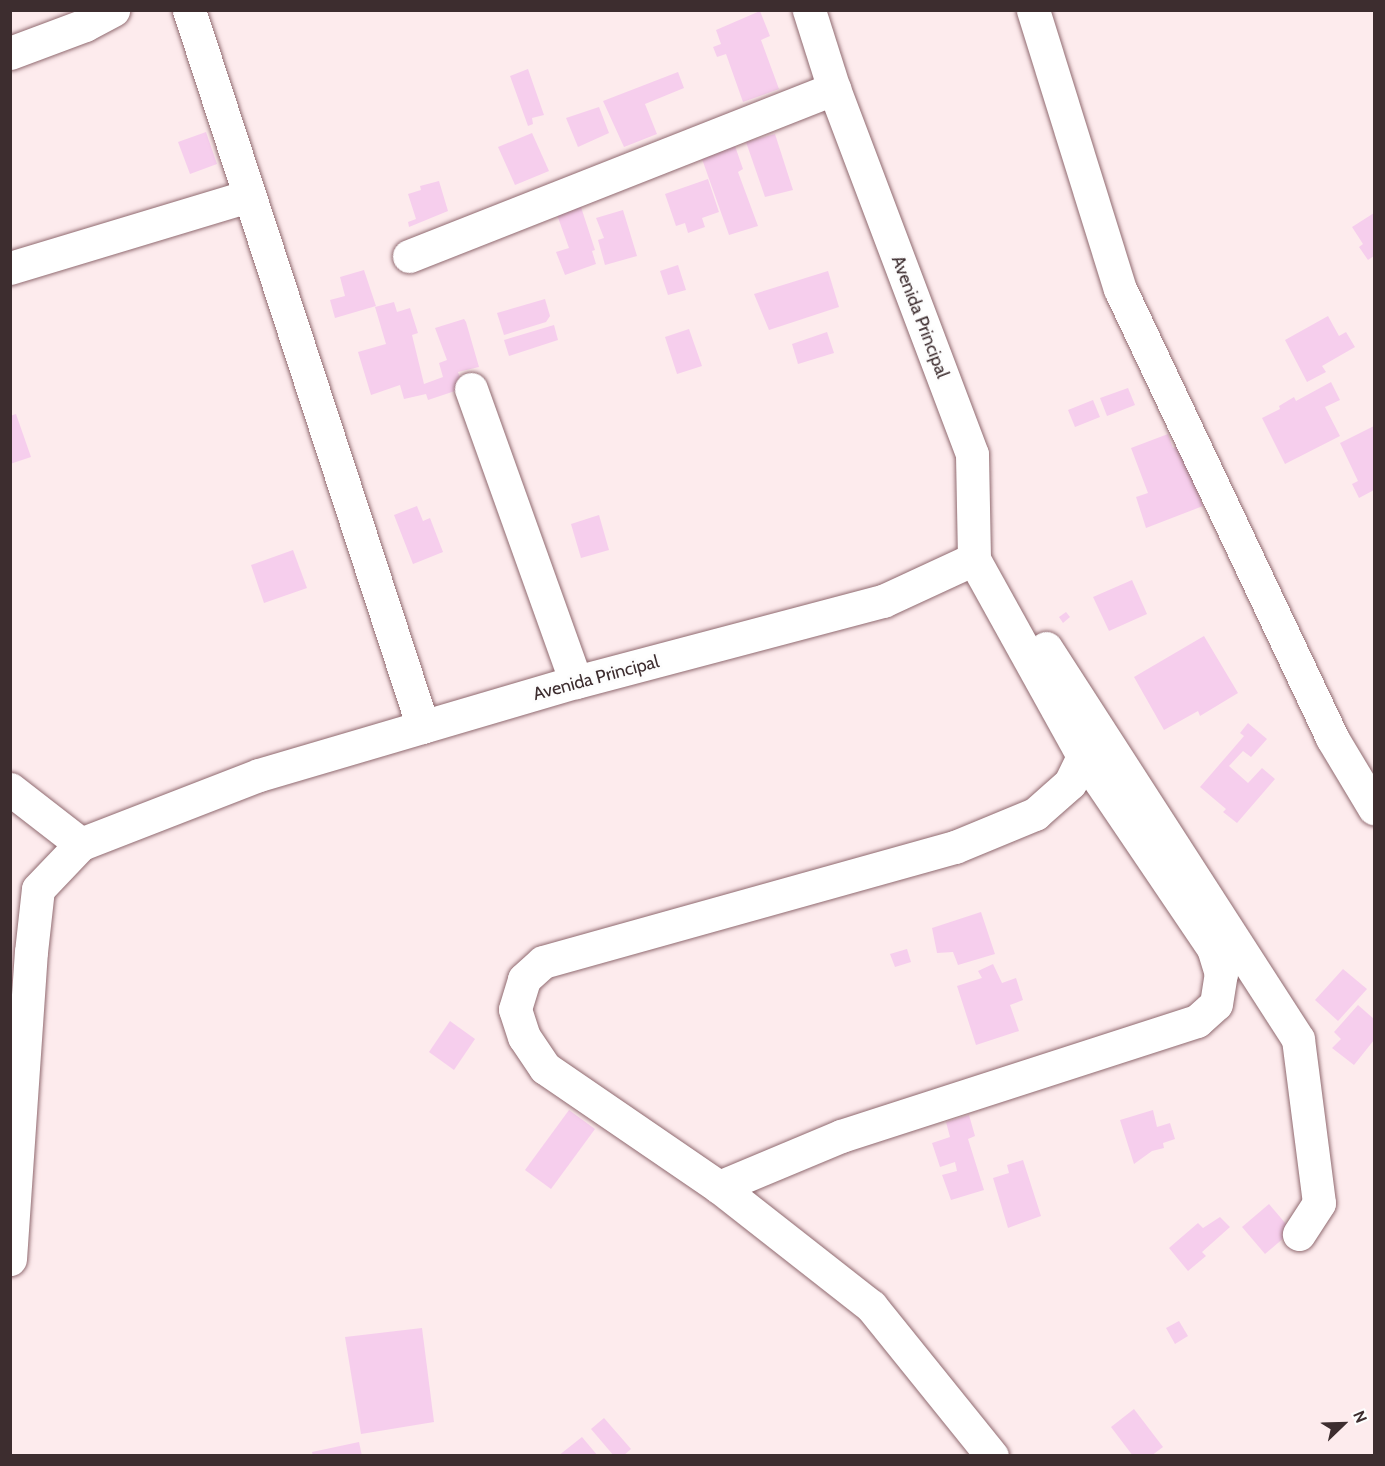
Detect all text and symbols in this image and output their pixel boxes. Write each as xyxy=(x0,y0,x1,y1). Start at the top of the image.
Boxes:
street label: Avenida Principal xyxy=(887,253,953,381)
street label: Avenida Principal xyxy=(531,651,661,705)
north arrow xyxy=(1313,1394,1373,1454)
text: N xyxy=(1349,1408,1371,1426)

